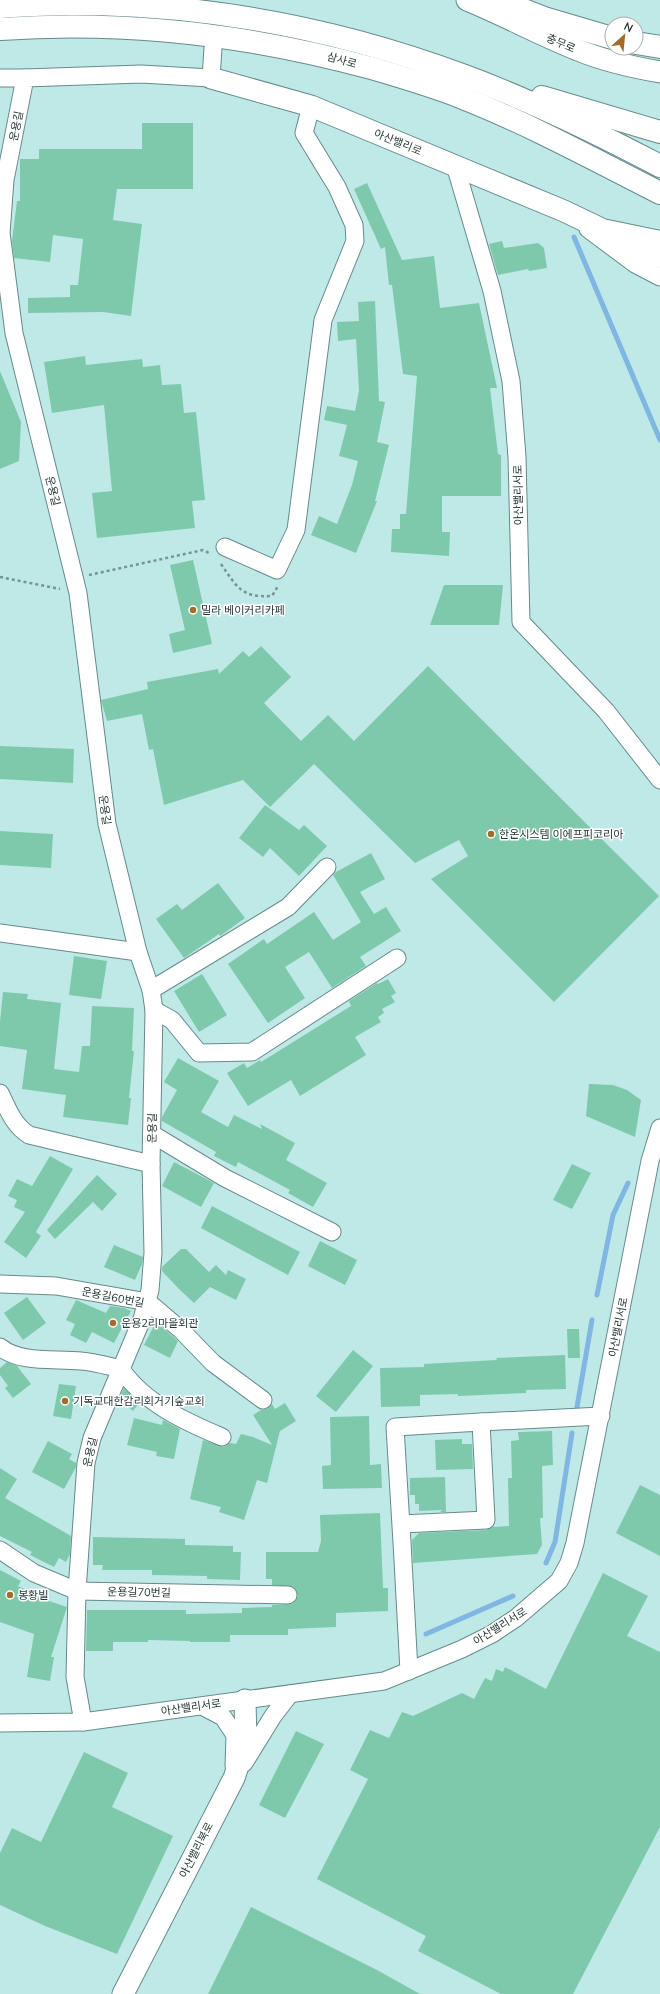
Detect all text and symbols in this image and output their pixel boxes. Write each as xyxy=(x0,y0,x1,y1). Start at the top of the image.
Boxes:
north arrow xyxy=(604,16,644,56)
text: N xyxy=(622,19,635,35)
street label: 충무로 xyxy=(544,31,578,55)
street label: 삼사로 xyxy=(325,49,359,71)
street label: 운용길 xyxy=(6,110,26,142)
street label: 아산밸리로 xyxy=(372,126,424,158)
street label: 아산밸리서로 xyxy=(510,465,526,525)
street label: 운용길 xyxy=(43,475,63,507)
place label: 밀라 베이커리카페 xyxy=(201,603,285,617)
marker: 밀라 베이커리카페 xyxy=(188,605,198,615)
street label: 운용길 xyxy=(96,794,114,826)
place label: 한온시스템 이에프피코리아 xyxy=(499,827,623,841)
marker: 한온시스템 이에프피코리아 xyxy=(486,829,496,839)
street label: 운용길 xyxy=(145,1113,159,1143)
street label: 운용길60번길 xyxy=(80,1284,146,1310)
street label: 아산밸리서로 xyxy=(605,1296,631,1358)
place label: 운용2리마을회관 xyxy=(121,1316,198,1330)
marker: 운용2리마을회관 xyxy=(108,1318,118,1328)
place label: 기독교대한감리회거기숲교회 xyxy=(73,1394,205,1408)
marker: 기독교대한감리회거기숲교회 xyxy=(60,1396,70,1406)
street label: 운용길 xyxy=(80,1436,100,1468)
street label: 운용길70번길 xyxy=(107,1584,171,1600)
place label: 봉황빌 xyxy=(18,1588,48,1602)
marker: 봉황빌 xyxy=(5,1590,15,1600)
street label: 아산밸리서로 xyxy=(471,1604,529,1648)
street label: 아산밸리서로 xyxy=(160,1696,222,1718)
street label: 아산밸리북로 xyxy=(176,1820,216,1880)

